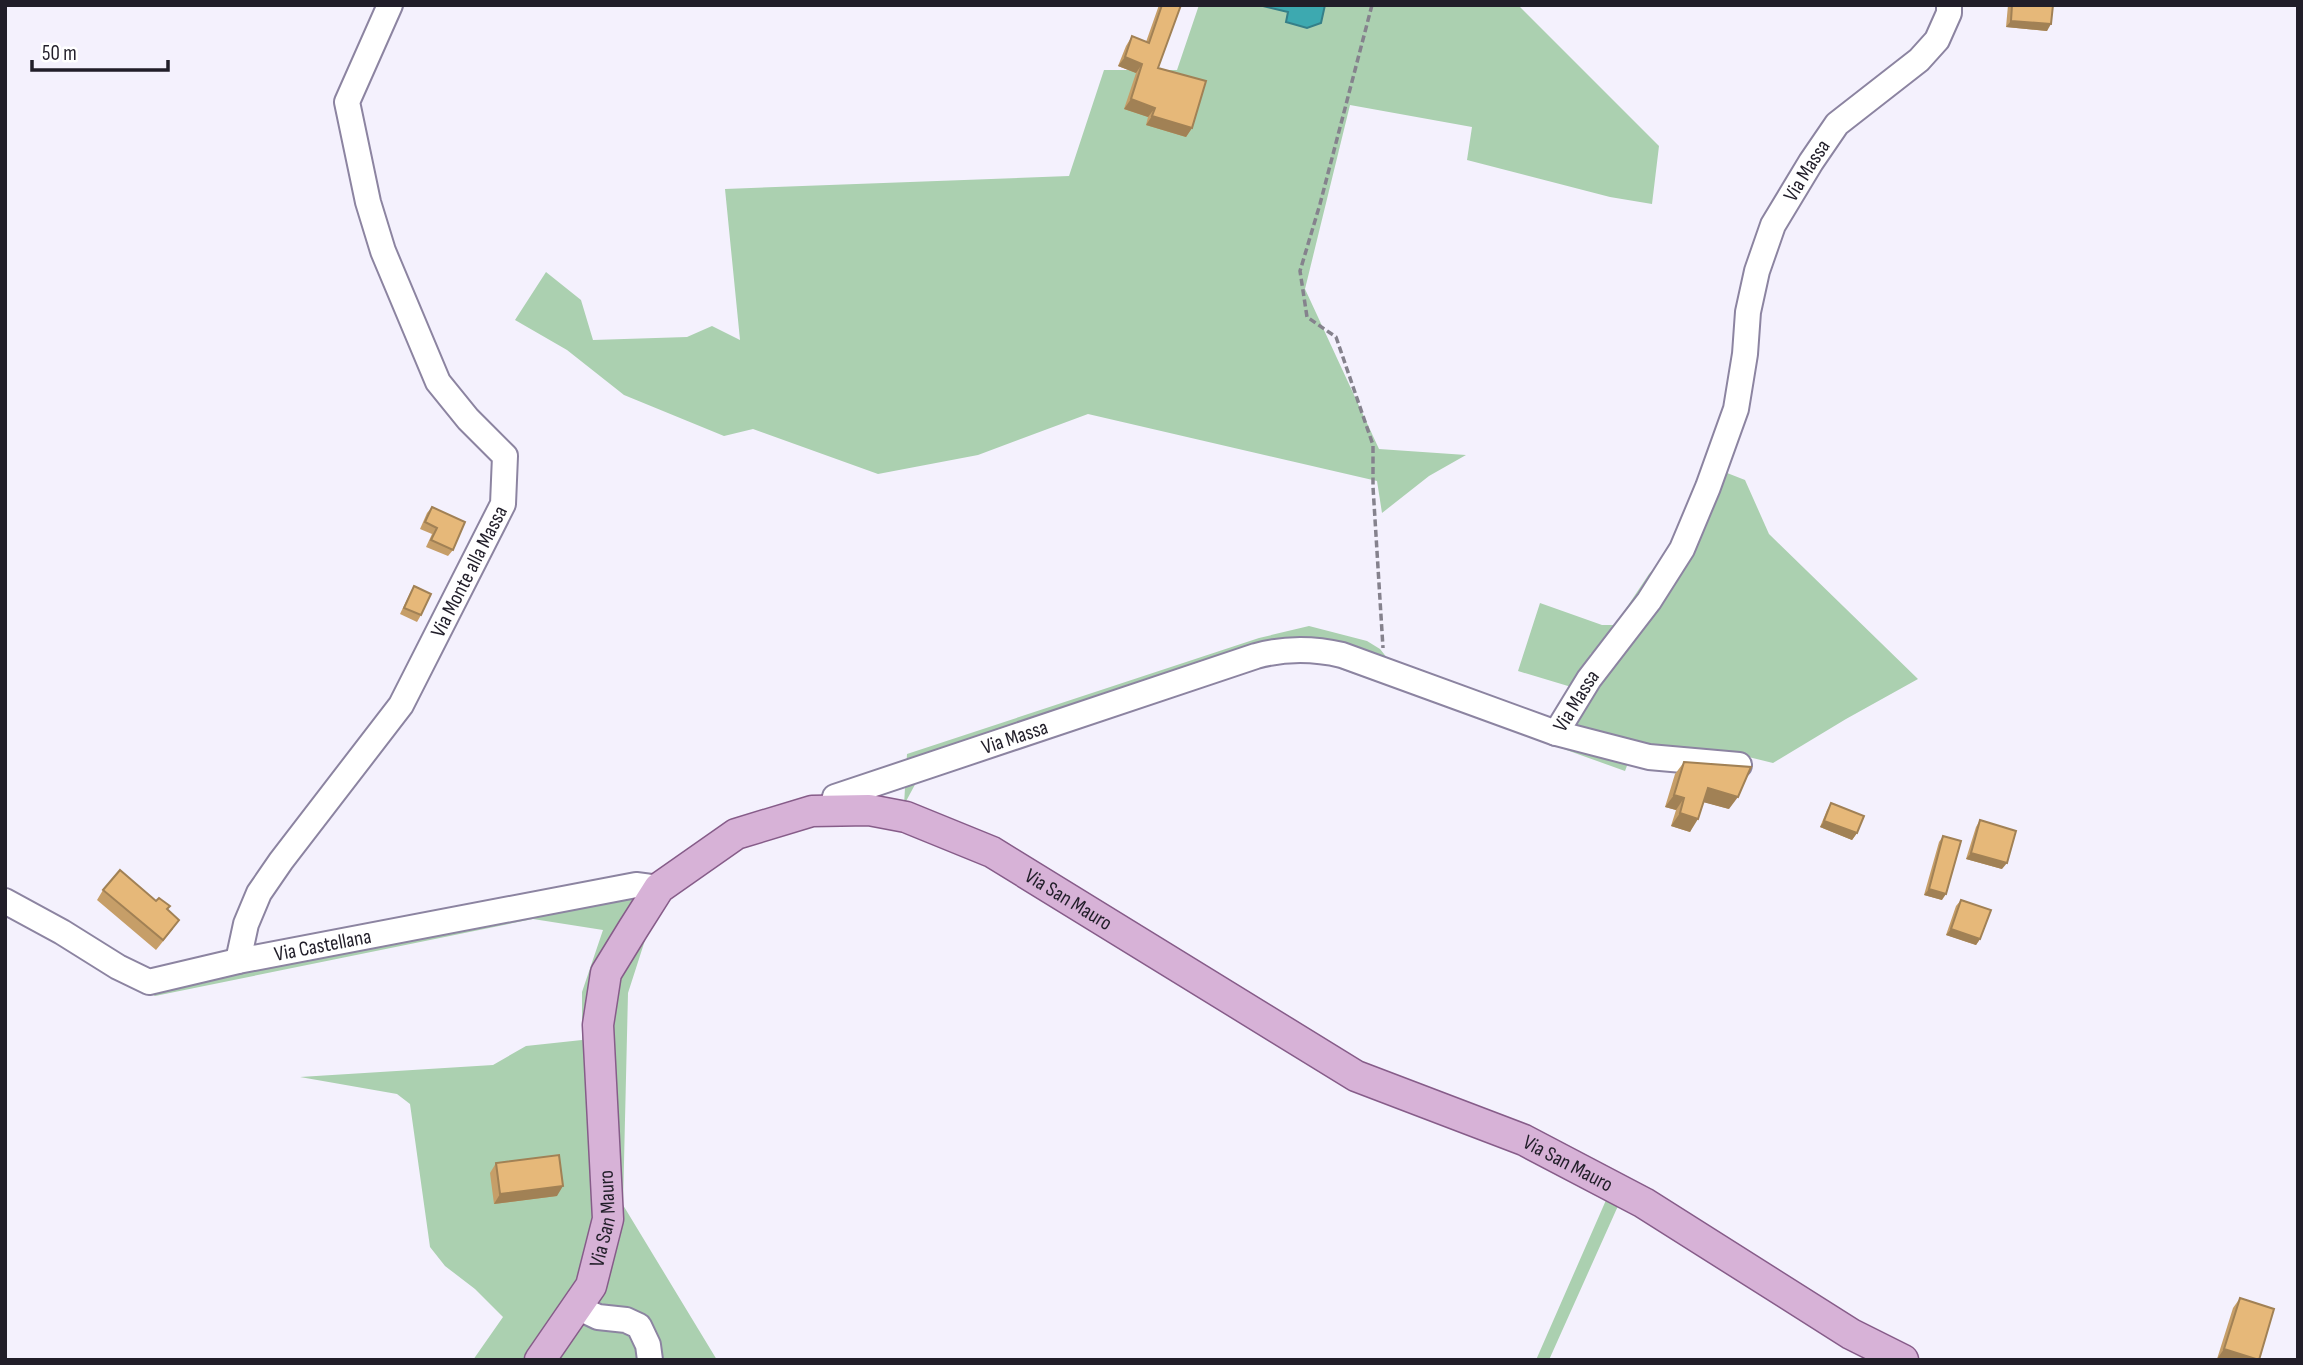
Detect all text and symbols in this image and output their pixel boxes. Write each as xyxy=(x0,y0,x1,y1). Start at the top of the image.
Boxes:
scale bar xyxy=(32,28,168,72)
text: 50 m xyxy=(42,41,77,66)
street label: Via Massa xyxy=(1778,135,1835,206)
street label: Via Monte alla Massa xyxy=(425,501,513,641)
street label: Via Massa xyxy=(1547,664,1604,736)
street label: Via Massa xyxy=(978,714,1051,760)
street label: Via San Mauro xyxy=(1020,863,1117,935)
street label: Via Castellana xyxy=(272,923,373,966)
street label: Via San Mauro xyxy=(1519,1129,1617,1197)
street label: Via San Mauro xyxy=(584,1169,621,1270)

